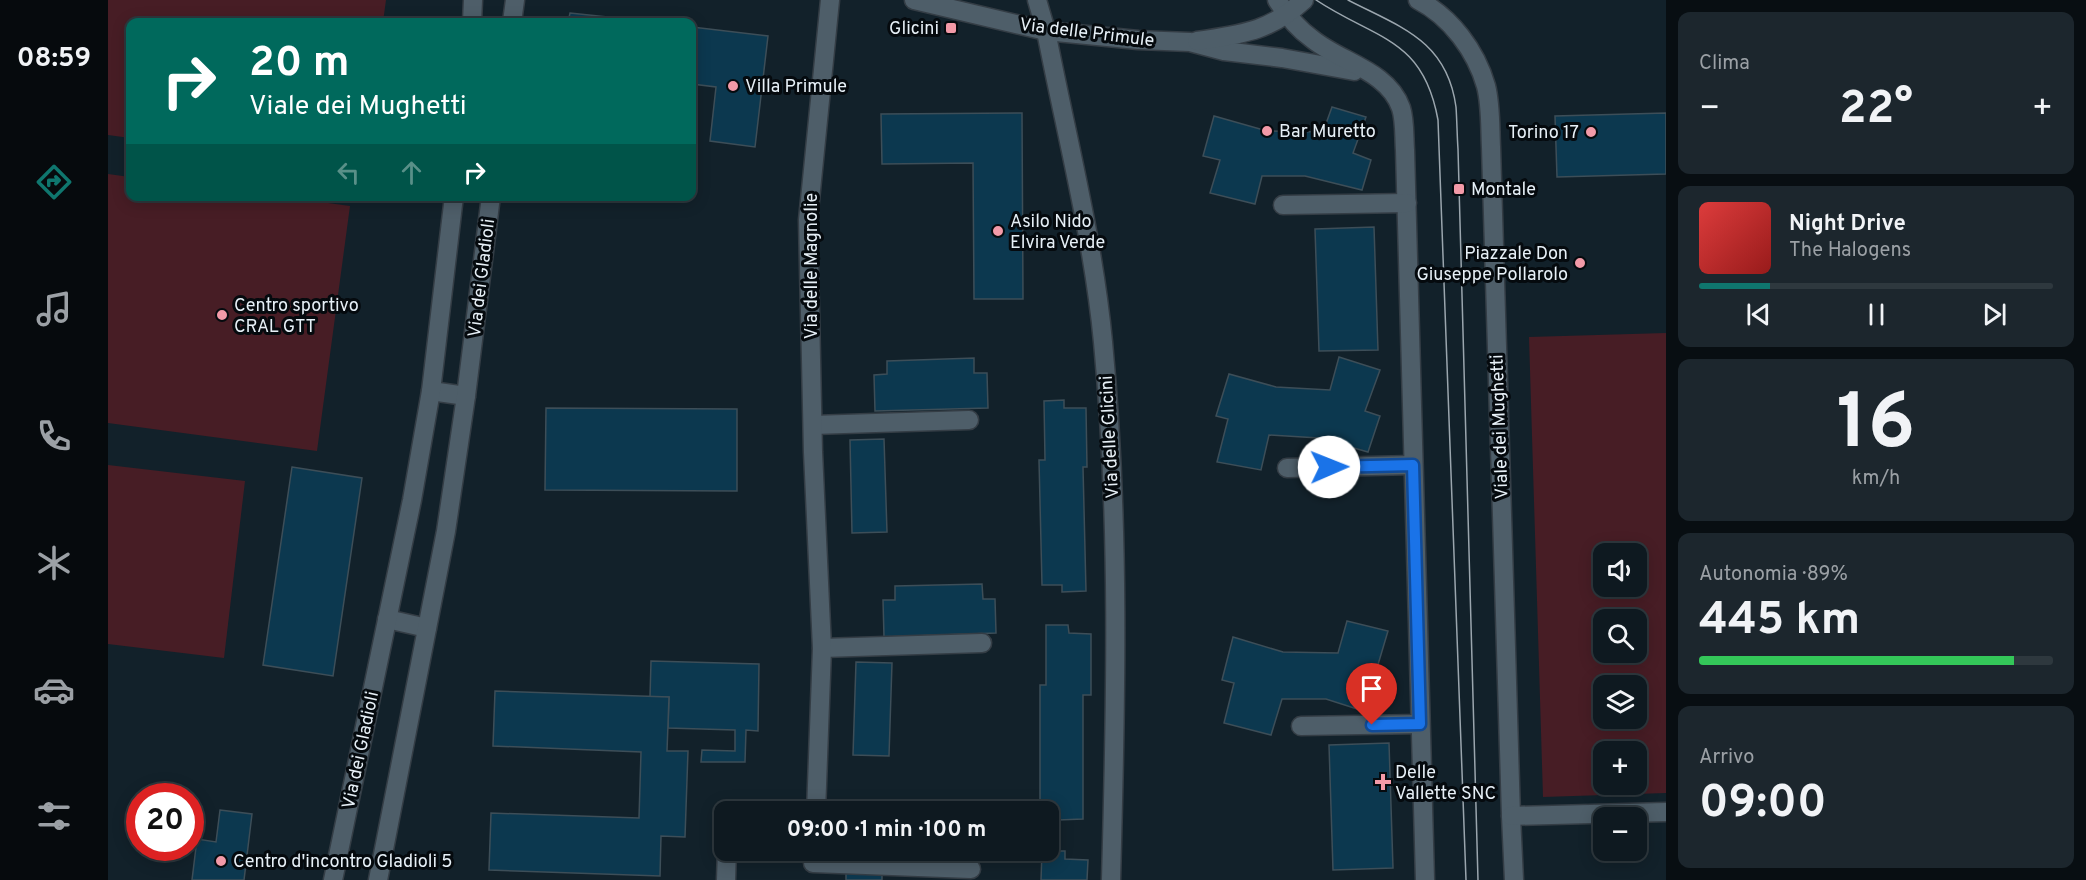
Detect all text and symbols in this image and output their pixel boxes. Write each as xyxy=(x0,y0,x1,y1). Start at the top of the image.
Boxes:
street label: Via delle Primule xyxy=(1018,14,1156,53)
place label: Glicini xyxy=(889,18,939,41)
marker: Glicini xyxy=(944,21,958,35)
text: 20 m xyxy=(249,38,350,91)
text: 08:59 xyxy=(17,42,91,76)
icon: right xyxy=(150,42,228,120)
text: Clima xyxy=(1699,51,1750,77)
place label: Villa Primule xyxy=(745,76,847,99)
marker: Villa Primule xyxy=(726,79,740,93)
text: 22° xyxy=(1839,82,1913,139)
text: − xyxy=(1699,89,1720,131)
text: + xyxy=(2032,89,2053,131)
text: Viale dei Mughetti xyxy=(249,90,467,124)
place label: Bar Muretto xyxy=(1279,121,1376,144)
place label: Torino 17 xyxy=(1508,122,1579,145)
marker: Bar Muretto xyxy=(1260,124,1274,138)
marker: Torino 17 xyxy=(1584,125,1598,139)
icon: left xyxy=(332,156,365,189)
icon: ahead xyxy=(395,156,428,189)
icon: right xyxy=(458,156,491,189)
icon: directions xyxy=(33,161,75,203)
place label: Montale xyxy=(1471,179,1536,202)
marker: Montale xyxy=(1452,182,1466,196)
street label: Via delle Magnolie xyxy=(801,193,824,339)
place label: Asilo Nido Elvira Verde xyxy=(1010,211,1105,255)
text: Night Drive xyxy=(1789,211,1906,238)
street label: Via dei Gladioli xyxy=(464,217,501,339)
marker: Asilo Nido Elvira Verde xyxy=(991,224,1005,238)
text: The Halogens xyxy=(1789,238,1911,264)
place label: Piazzale Don Giuseppe Pollarolo xyxy=(1416,243,1568,287)
marker: Piazzale Don Giuseppe Pollarolo xyxy=(1573,256,1587,270)
icon: music xyxy=(33,288,75,330)
place label: Centro sportivo CRAL GTT xyxy=(234,295,359,339)
icon: previous xyxy=(1742,298,1775,331)
icon: pause xyxy=(1860,298,1893,331)
icon: next xyxy=(1978,298,2011,331)
marker: Centro sportivo CRAL GTT xyxy=(215,308,229,322)
street label: Viale dei Mughetti xyxy=(1486,354,1515,500)
street label: Via delle Glicini xyxy=(1096,375,1125,499)
text: 16 xyxy=(1836,377,1916,476)
icon: phone xyxy=(33,415,75,457)
position arrow xyxy=(1297,435,1361,499)
text: km/h xyxy=(1852,466,1900,492)
icon: climate xyxy=(33,542,75,584)
map controls xyxy=(1593,543,1647,861)
button: sound xyxy=(1593,543,1647,597)
text: Autonomia · 89% xyxy=(1699,562,1848,588)
text: 445 km xyxy=(1699,593,1860,650)
button: search xyxy=(1593,609,1647,663)
pin xyxy=(1346,663,1397,725)
icon: car xyxy=(33,669,75,711)
icon: arrive xyxy=(1355,672,1388,705)
button: layers xyxy=(1593,675,1647,729)
street label: Via dei Gladioli xyxy=(338,689,385,811)
button: + xyxy=(1593,741,1647,795)
text: Arrivo xyxy=(1699,745,1754,771)
place label: Delle Vallette SNC xyxy=(1395,762,1496,806)
marker: Delle Vallette SNC xyxy=(1376,775,1390,789)
text: 09:00 xyxy=(1699,776,1827,833)
speed limit sign: 20 xyxy=(126,783,204,861)
icon: filters xyxy=(33,795,75,837)
button: − xyxy=(1593,807,1647,861)
text: 09:00 · 1 min · 100 m xyxy=(787,817,986,844)
place label: Centro d'incontro Gladioli 5 xyxy=(233,851,452,874)
marker: Centro d'incontro Gladioli 5 xyxy=(214,854,228,868)

